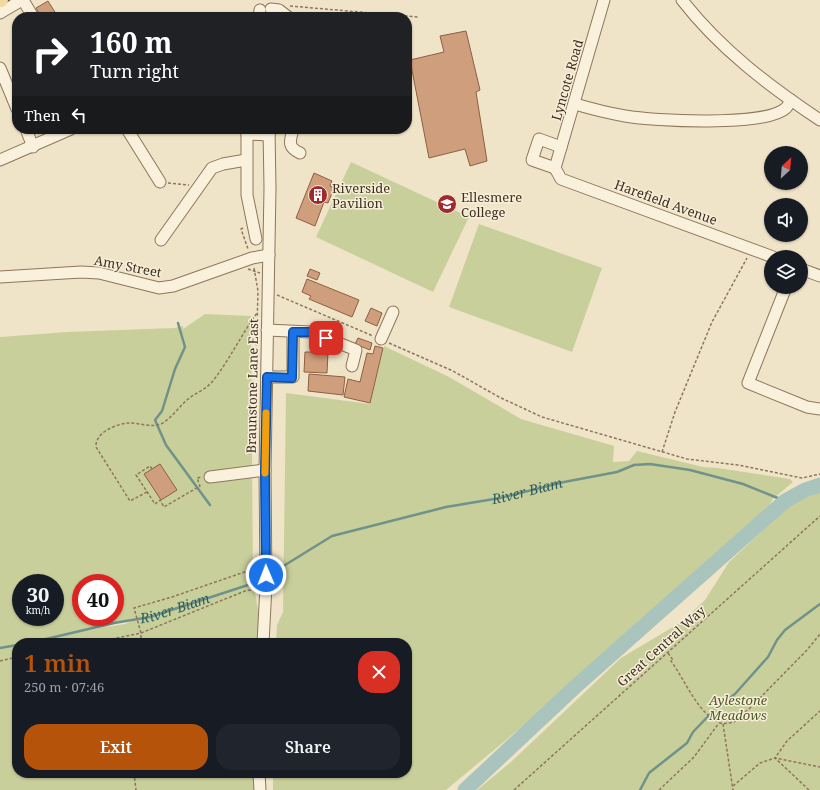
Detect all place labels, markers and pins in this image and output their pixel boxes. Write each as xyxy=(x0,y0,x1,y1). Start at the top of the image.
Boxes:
place label: Riverside Pavilion xyxy=(332,179,390,212)
building icon: Riverside Pavilion xyxy=(307,184,329,206)
place label: Ellesmere College xyxy=(461,188,522,221)
school or university icon: Ellesmere College xyxy=(436,193,458,215)
pin xyxy=(309,321,343,355)

